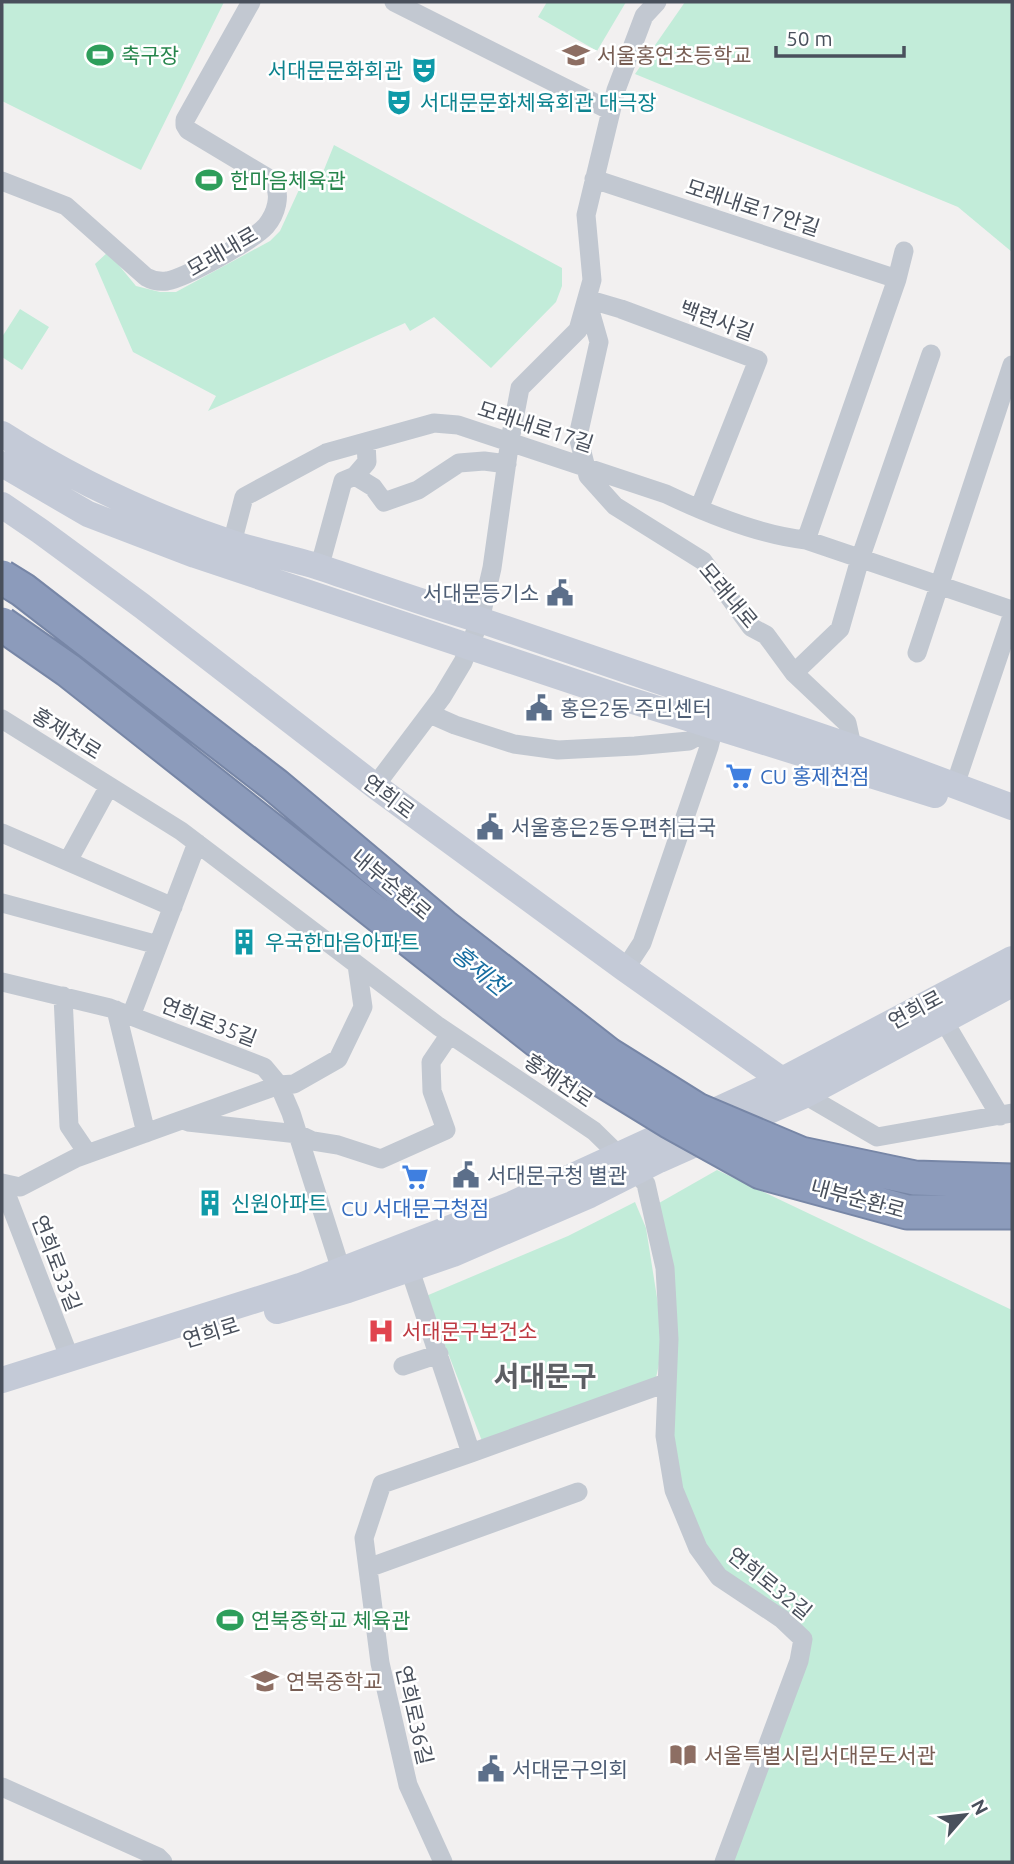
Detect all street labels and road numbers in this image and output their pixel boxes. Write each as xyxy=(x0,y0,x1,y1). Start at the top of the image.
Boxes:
street label: 모래내로17안길 xyxy=(683,174,823,240)
street label: 모래내로 xyxy=(183,221,261,281)
street label: 백련사길 xyxy=(677,296,757,344)
street label: 모래내로17길 xyxy=(475,396,597,456)
street label: 모래내로 xyxy=(695,558,763,632)
street label: 홍제천로 xyxy=(28,702,106,764)
street label: 연희로 xyxy=(359,769,419,823)
street label: 내부순환로 xyxy=(347,844,437,924)
street label: 연희로 xyxy=(884,985,946,1033)
street label: 연희로35길 xyxy=(158,992,260,1050)
street label: 홍제천로 xyxy=(520,1048,598,1112)
street label: 내부순환로 xyxy=(808,1174,908,1222)
street label: 연희로33길 xyxy=(28,1212,86,1314)
street label: 연희로 xyxy=(180,1312,242,1352)
street label: 연희로32길 xyxy=(723,1542,817,1624)
street label: 연희로36길 xyxy=(392,1663,438,1767)

